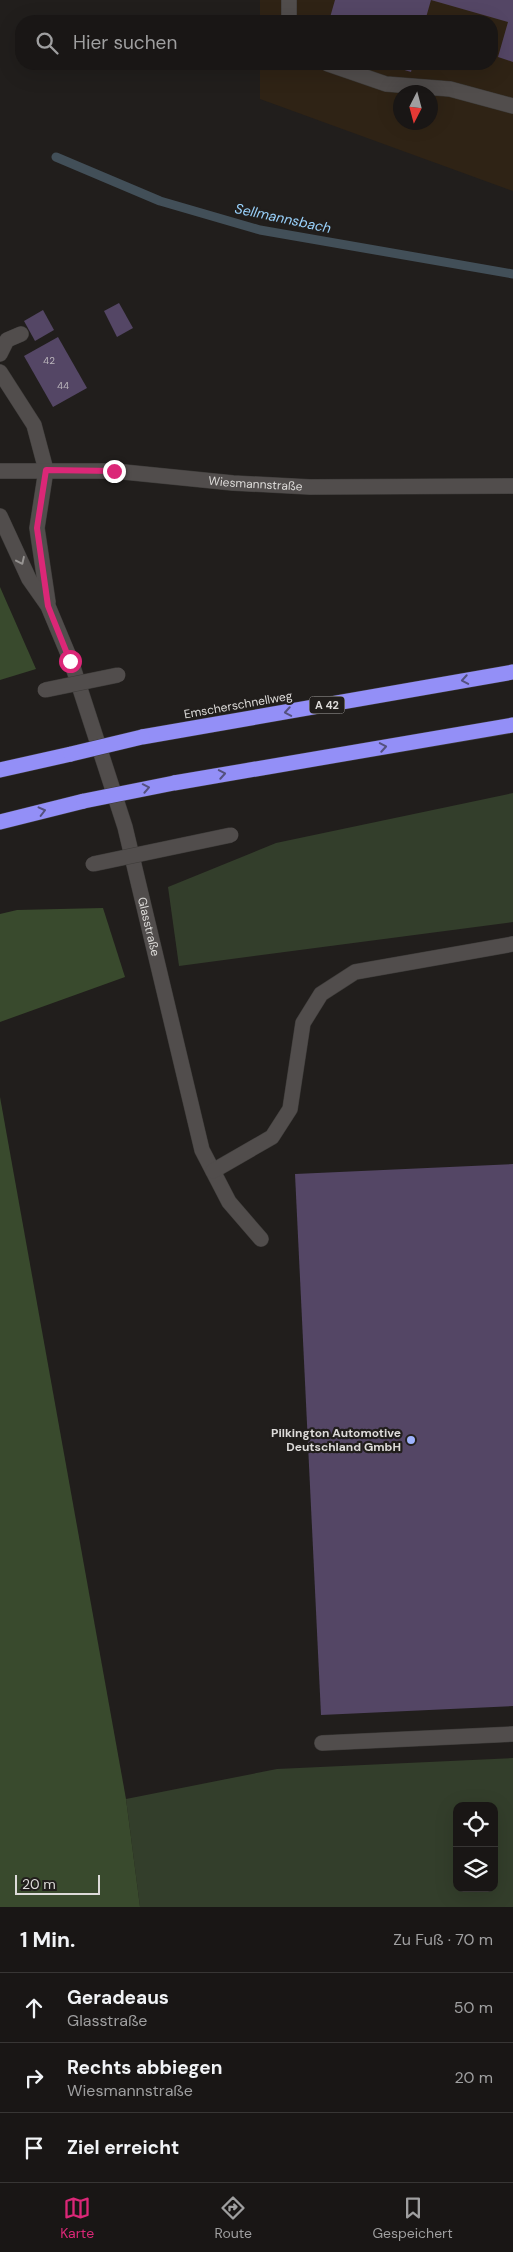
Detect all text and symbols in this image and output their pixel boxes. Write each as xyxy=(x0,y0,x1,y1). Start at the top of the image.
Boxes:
search box xyxy=(15,15,498,70)
icon: search xyxy=(33,29,61,57)
text: Hier suchen xyxy=(73,30,177,55)
north arrow xyxy=(393,85,438,130)
water label: Sellmannsbach xyxy=(233,199,333,237)
house number: 42 xyxy=(43,354,55,367)
house number: 44 xyxy=(57,379,69,392)
route end xyxy=(103,460,126,483)
street label: Wiesmannstraße xyxy=(207,473,303,495)
one-way arrow xyxy=(15,556,25,565)
route start xyxy=(59,650,82,673)
one-way arrow xyxy=(461,675,469,685)
street label: Emscherschnellweg xyxy=(183,688,294,722)
road number: A 42 xyxy=(310,696,344,714)
one-way arrow xyxy=(283,706,292,716)
one-way arrow xyxy=(378,742,387,752)
one-way arrow xyxy=(218,770,227,780)
one-way arrow xyxy=(142,784,151,794)
one-way arrow xyxy=(38,807,46,817)
street label: Glasstraße xyxy=(134,895,164,958)
place label: Pilkington Automotive Deutschland GmbH xyxy=(271,1425,401,1455)
marker: Pilkington Automotive Deutschland GmbH xyxy=(405,1434,417,1446)
map controls xyxy=(453,1802,498,1892)
button: locate xyxy=(453,1802,498,1847)
button: layers xyxy=(453,1847,498,1892)
scale bar xyxy=(15,1872,100,1895)
text: 20 m xyxy=(22,1875,56,1893)
text: 1 Min. xyxy=(20,1926,75,1954)
text: Zu Fuß · 70 m xyxy=(393,1929,493,1950)
text: Geradeaus xyxy=(67,1985,169,2010)
icon: ahead xyxy=(20,1994,48,2022)
text: 50 m xyxy=(454,1997,493,2018)
text: Glasstraße xyxy=(67,2010,147,2031)
text: Rechts abbiegen xyxy=(67,2055,222,2080)
icon: right xyxy=(20,2064,48,2092)
text: 20 m xyxy=(454,2067,493,2088)
text: Wiesmannstraße xyxy=(67,2080,193,2101)
icon: arrive xyxy=(20,2134,48,2162)
text: Ziel erreicht xyxy=(67,2135,179,2160)
tab: Karte xyxy=(60,2194,94,2242)
tab: Route xyxy=(215,2194,252,2242)
tab: Gespeichert xyxy=(372,2194,453,2242)

